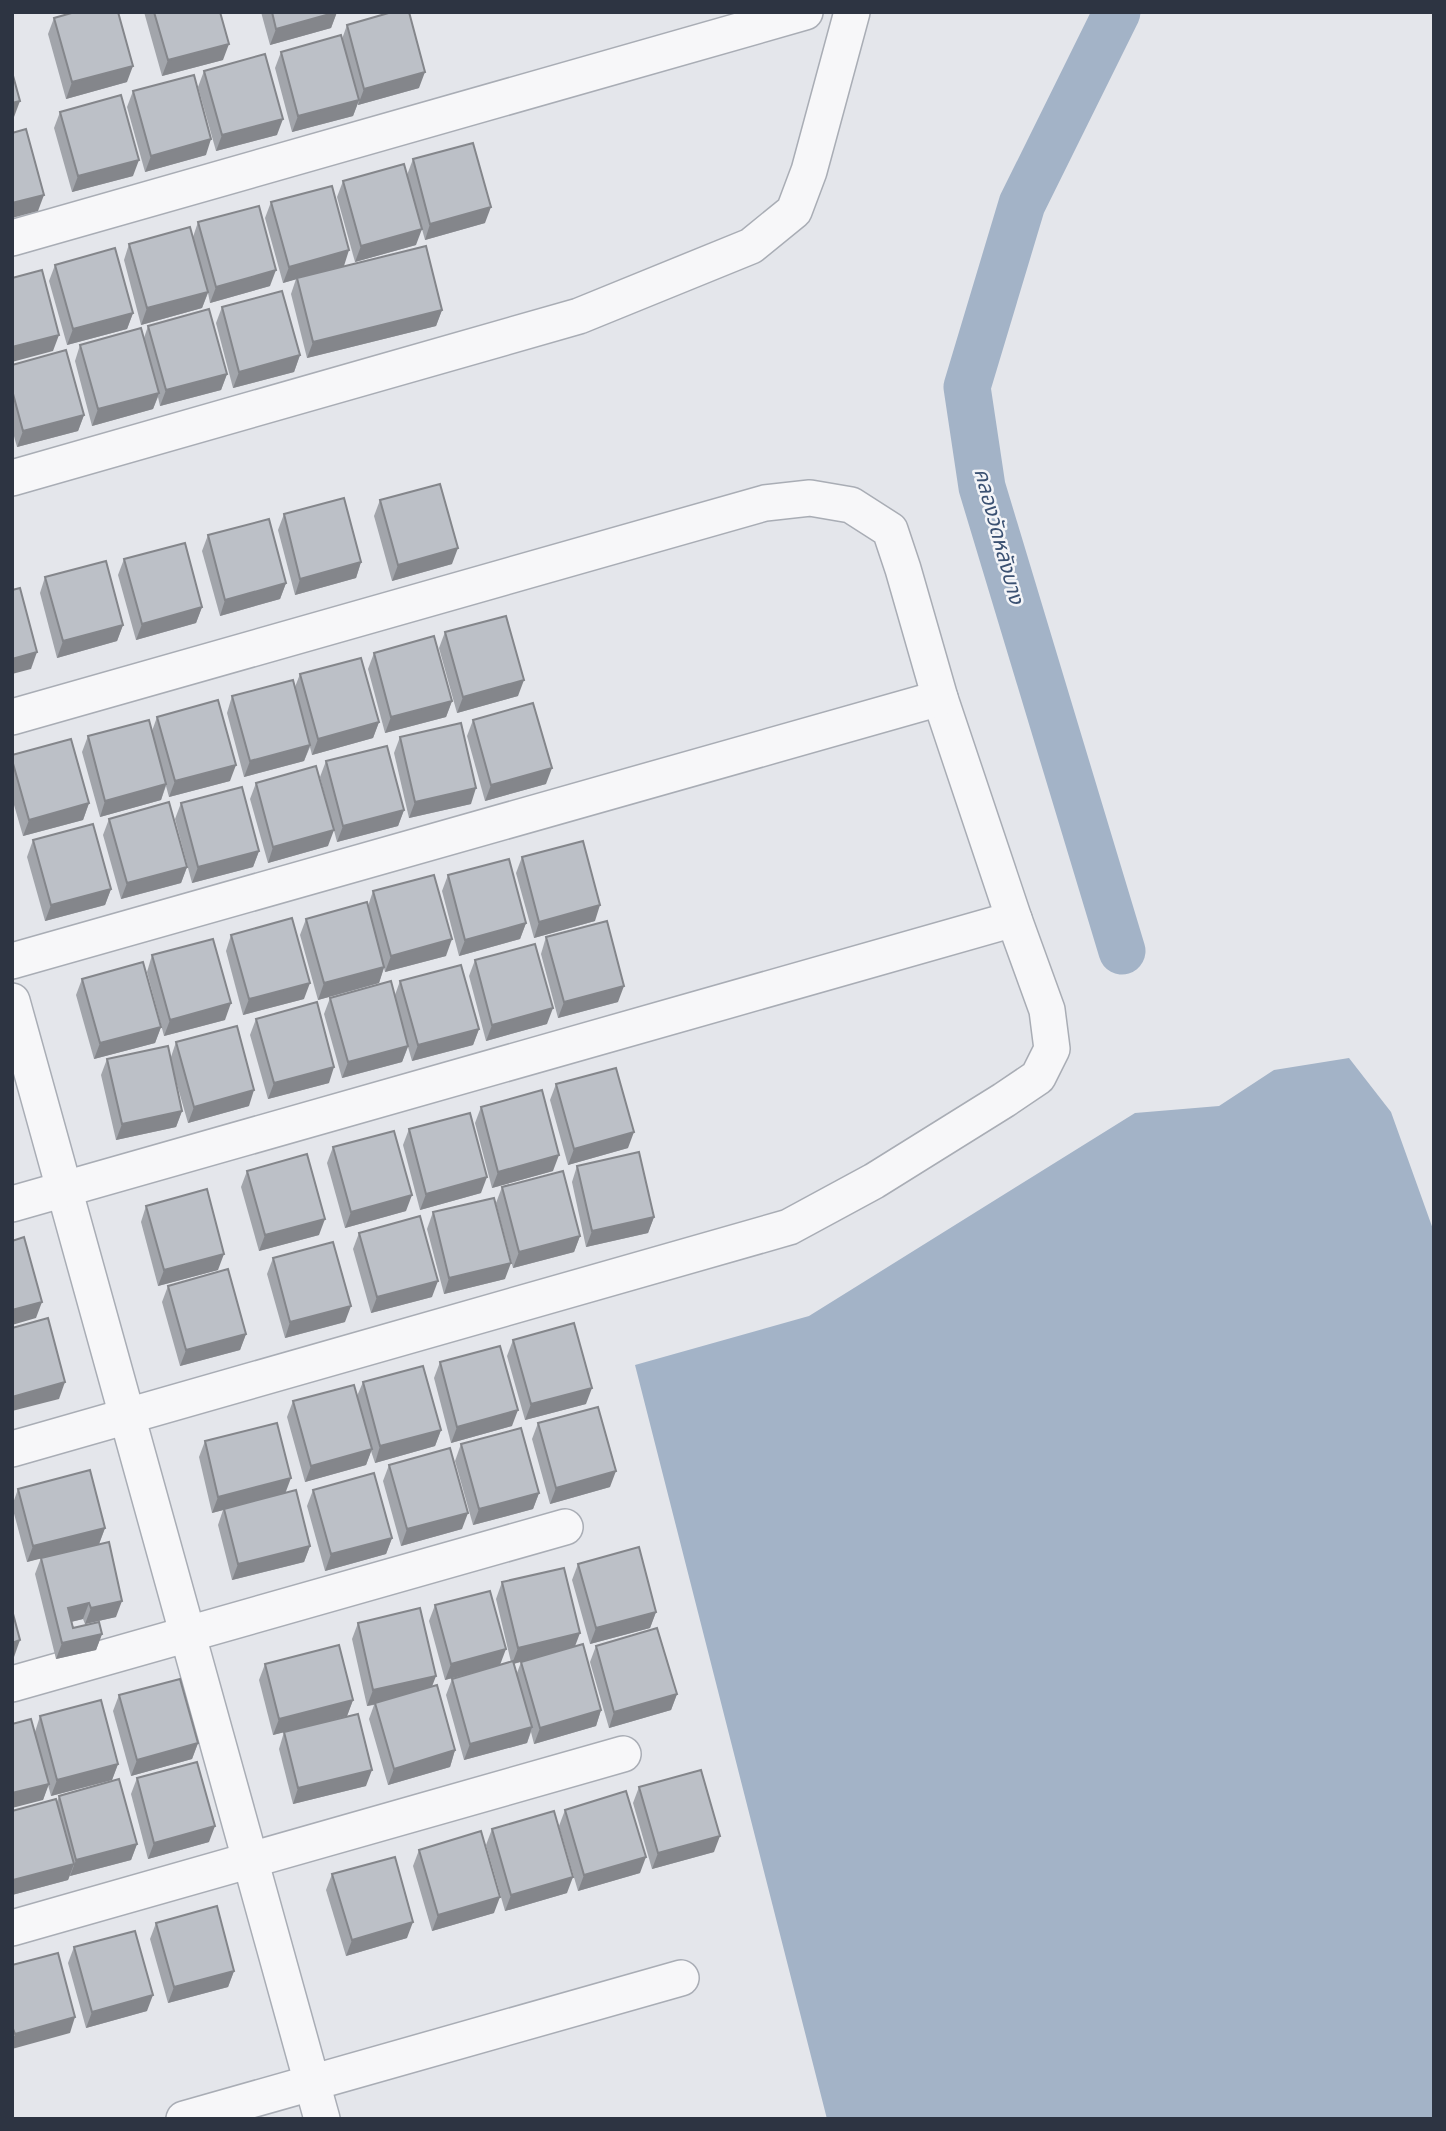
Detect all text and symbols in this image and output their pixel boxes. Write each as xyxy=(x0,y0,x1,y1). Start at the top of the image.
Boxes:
water label: คลองวัดหลังบาง xyxy=(969,465,1030,608)

